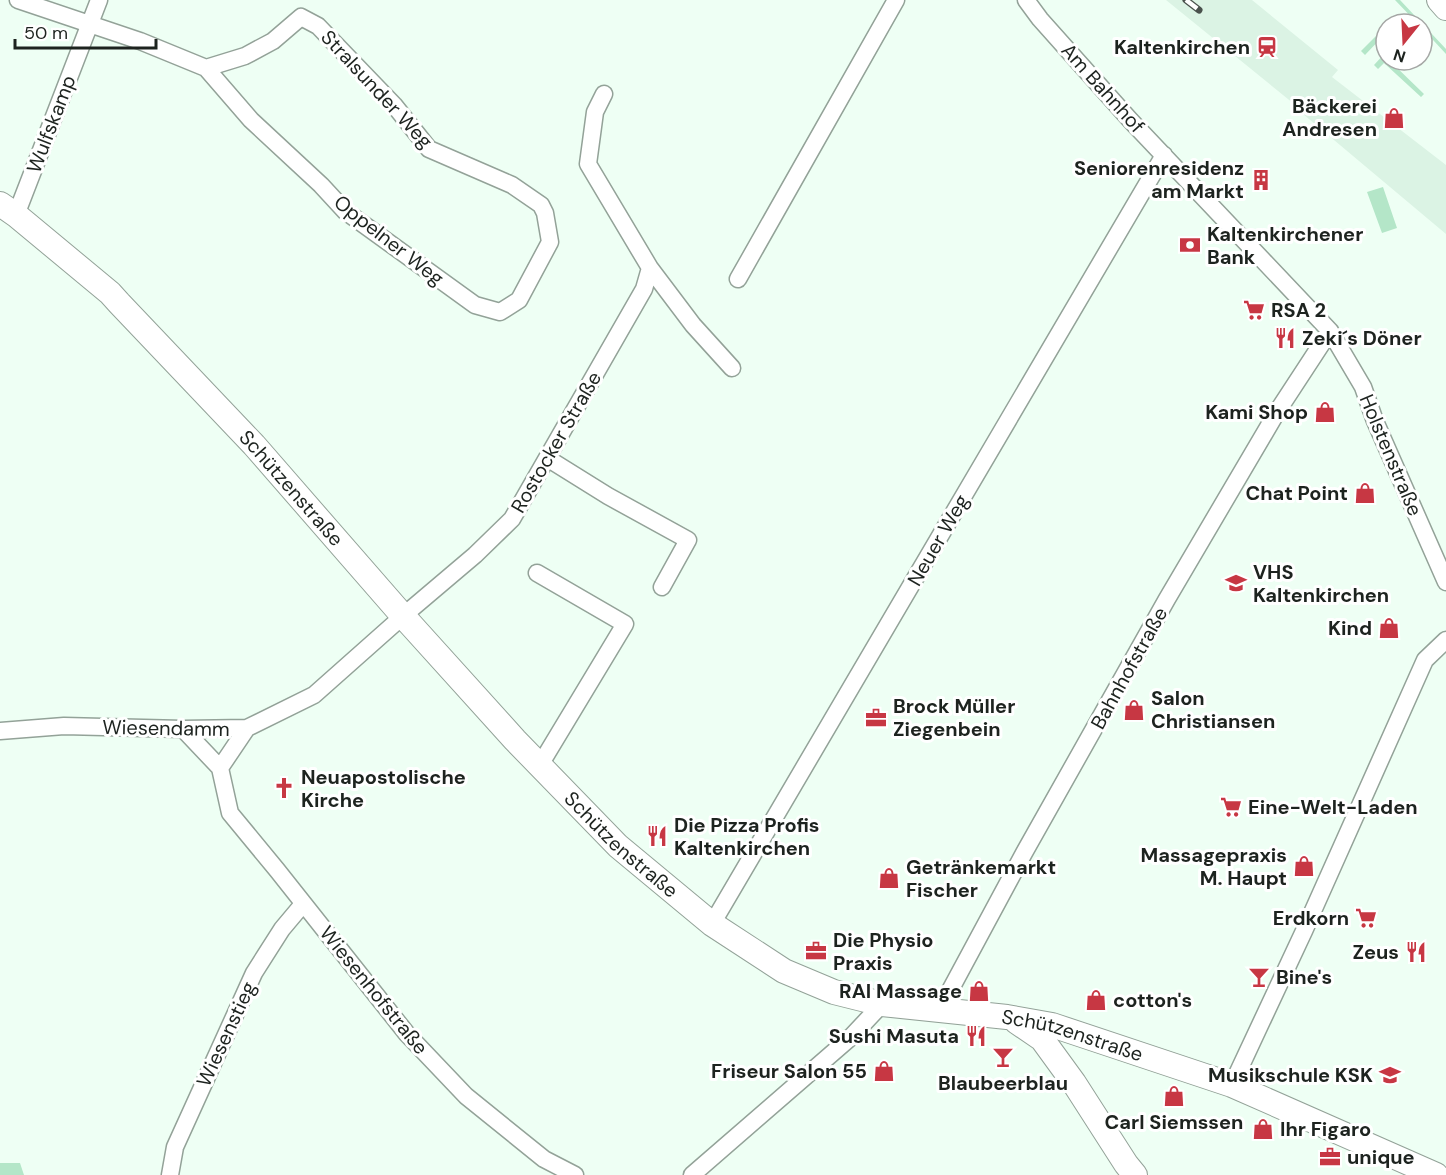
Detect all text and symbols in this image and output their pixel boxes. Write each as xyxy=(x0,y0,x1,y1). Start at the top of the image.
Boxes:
scale bar xyxy=(15,12,156,50)
north arrow xyxy=(1374,12,1434,72)
text: 50 m xyxy=(24,21,68,45)
street label: Stralsunder Weg xyxy=(315,24,439,154)
place label: Kaltenkirchen xyxy=(1114,34,1250,60)
station icon: Kaltenkirchen xyxy=(1255,35,1279,59)
street label: Am Bahnhof xyxy=(1056,37,1150,139)
text: N xyxy=(1391,44,1408,68)
street label: Wulfskamp xyxy=(20,71,82,177)
place label: Bäckerei Andresen xyxy=(1282,93,1377,142)
shop icon: Bäckerei Andresen xyxy=(1382,106,1406,130)
place label: Seniorenresidenz am Markt xyxy=(1074,155,1244,204)
building icon: Seniorenresidenz am Markt xyxy=(1249,168,1273,192)
street label: Oppelner Weg xyxy=(329,189,449,291)
place label: Kaltenkirchener Bank xyxy=(1207,221,1363,270)
bank icon: Kaltenkirchener Bank xyxy=(1178,233,1202,257)
place label: RSA 2 xyxy=(1271,297,1326,323)
supermarket icon: RSA 2 xyxy=(1242,298,1266,322)
place label: Zeki´s Döner xyxy=(1302,325,1422,351)
restaurant icon: Zeki´s Döner xyxy=(1273,326,1297,350)
street label: Rostocker Straße xyxy=(505,367,607,517)
street label: Holstenstraße xyxy=(1354,390,1428,520)
place label: Kami Shop xyxy=(1205,399,1308,425)
shop icon: Kami Shop xyxy=(1313,400,1337,424)
street label: Schützenstraße xyxy=(234,424,349,552)
place label: Chat Point xyxy=(1245,480,1348,506)
shop icon: Chat Point xyxy=(1353,481,1377,505)
street label: Neuer Weg xyxy=(901,490,975,590)
place label: VHS Kaltenkirchen xyxy=(1253,559,1389,608)
school or university icon: VHS Kaltenkirchen xyxy=(1224,571,1248,595)
street label: Bahnhofstraße xyxy=(1085,602,1173,734)
place label: Kind xyxy=(1328,615,1372,641)
shop icon: Kind xyxy=(1377,616,1401,640)
place label: Salon Christiansen xyxy=(1151,685,1275,734)
place label: Brock Müller Ziegenbein xyxy=(893,693,1015,742)
shop icon: Salon Christiansen xyxy=(1122,698,1146,722)
office icon: Brock Müller Ziegenbein xyxy=(864,706,888,730)
street label: Wiesendamm xyxy=(102,714,230,742)
place label: Neuapostolische Kirche xyxy=(301,764,466,813)
church icon: Neuapostolische Kirche xyxy=(272,776,296,800)
street label: Schützenstraße xyxy=(559,786,684,903)
place label: Eine-Welt-Laden xyxy=(1248,794,1418,820)
supermarket icon: Eine-Welt-Laden xyxy=(1219,795,1243,819)
place label: Die Pizza Profis Kaltenkirchen xyxy=(674,812,819,861)
restaurant icon: Die Pizza Profis Kaltenkirchen xyxy=(645,824,669,848)
place label: Massagepraxis M. Haupt xyxy=(1140,842,1287,891)
place label: Getränkemarkt Fischer xyxy=(906,854,1056,903)
shop icon: Massagepraxis M. Haupt xyxy=(1292,854,1316,878)
shop icon: Getränkemarkt Fischer xyxy=(877,866,901,890)
place label: Erdkorn xyxy=(1273,905,1349,931)
supermarket icon: Erdkorn xyxy=(1354,906,1378,930)
street label: Wiesenhofstraße xyxy=(314,920,434,1060)
place label: Die Physio Praxis xyxy=(833,927,934,976)
office icon: Die Physio Praxis xyxy=(804,939,828,963)
place label: Zeus xyxy=(1352,939,1399,965)
restaurant icon: Zeus xyxy=(1404,940,1428,964)
place label: Bine's xyxy=(1276,964,1332,990)
bar icon: Bine's xyxy=(1247,965,1271,989)
street label: Wiesenstieg xyxy=(190,977,262,1091)
place label: RAI Massage xyxy=(839,978,962,1004)
shop icon: RAI Massage xyxy=(967,979,991,1003)
place label: cotton's xyxy=(1113,987,1192,1013)
shop icon: cotton's xyxy=(1084,988,1108,1012)
street label: Schützenstraße xyxy=(1000,1003,1146,1067)
place label: Sushi Masuta xyxy=(829,1023,959,1049)
restaurant icon: Sushi Masuta xyxy=(964,1024,988,1048)
bar icon: Blaubeerblau xyxy=(991,1045,1015,1069)
place label: Friseur Salon 55 xyxy=(711,1058,867,1084)
shop icon: Friseur Salon 55 xyxy=(872,1059,896,1083)
place label: Musikschule KSK xyxy=(1208,1062,1373,1088)
school or university icon: Musikschule KSK xyxy=(1378,1063,1402,1087)
place label: Blaubeerblau xyxy=(938,1070,1068,1096)
shop icon: Carl Siemssen xyxy=(1162,1084,1186,1108)
place label: Carl Siemssen xyxy=(1105,1109,1243,1135)
place label: Ihr Figaro xyxy=(1280,1116,1371,1142)
shop icon: Ihr Figaro xyxy=(1251,1117,1275,1141)
place label: unique xyxy=(1347,1144,1415,1170)
office icon: unique xyxy=(1318,1145,1342,1169)

